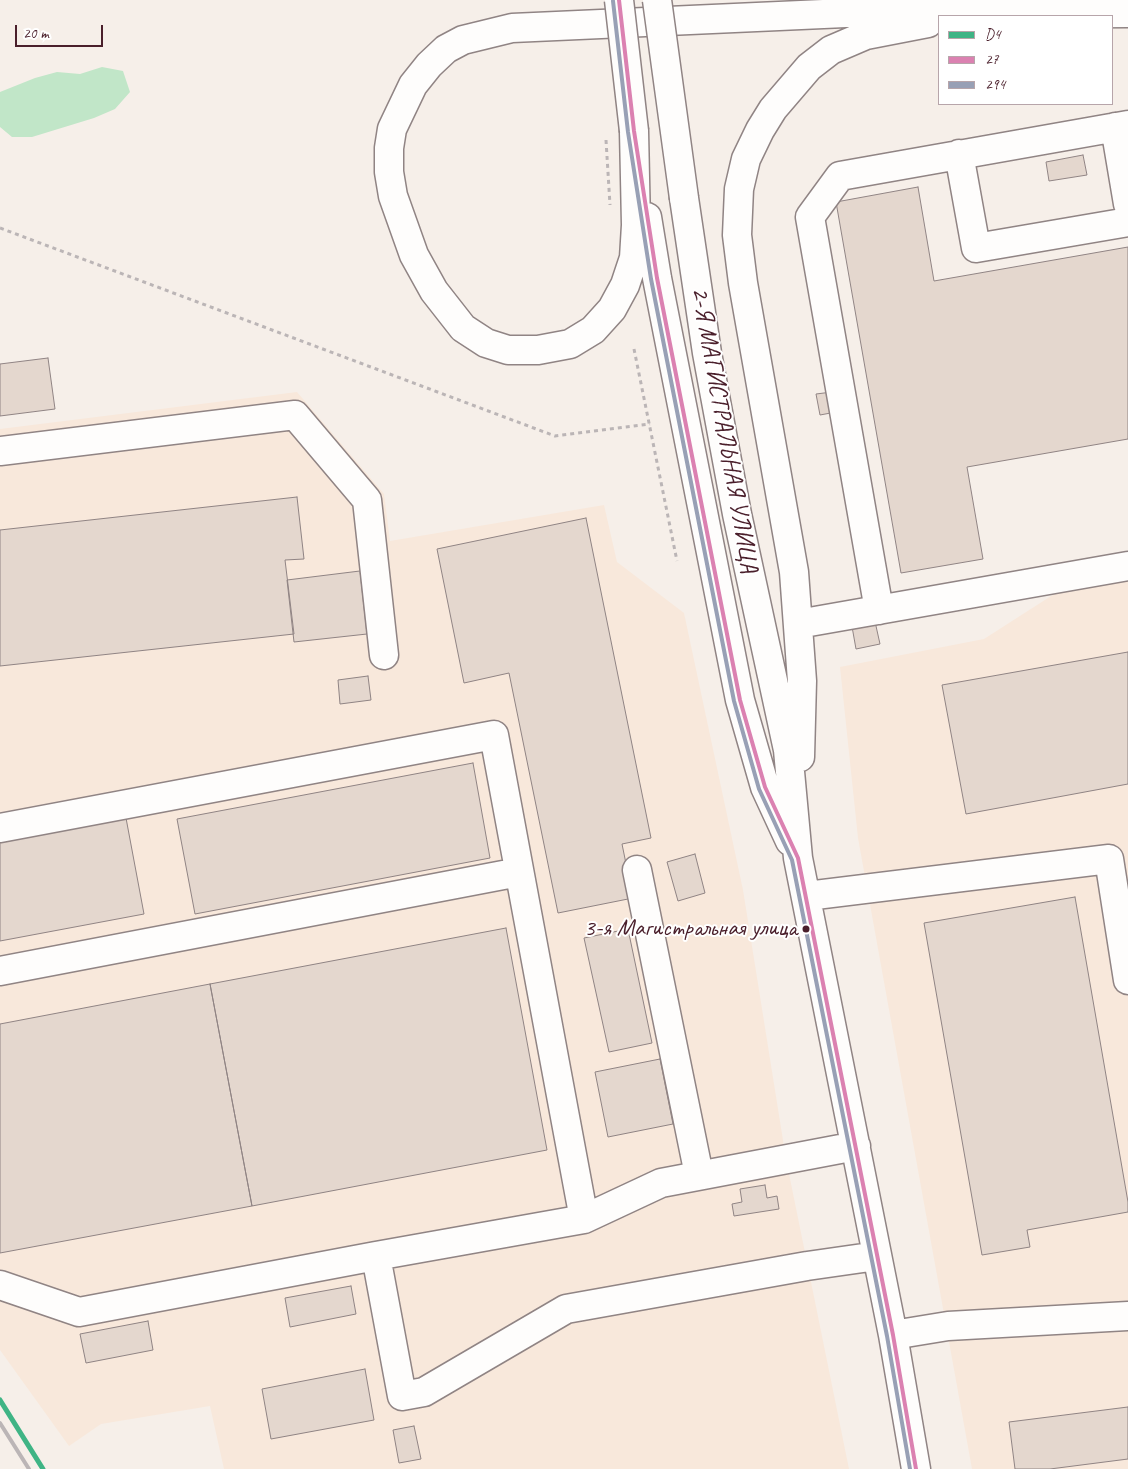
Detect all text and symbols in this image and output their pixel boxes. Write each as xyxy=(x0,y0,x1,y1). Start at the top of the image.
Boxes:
scale bar xyxy=(18,15,105,47)
legend xyxy=(938,15,1113,105)
text: 20 m xyxy=(23,24,49,43)
text: D4 xyxy=(985,25,1000,44)
text: 27 xyxy=(985,50,999,69)
text: 294 xyxy=(985,75,1005,94)
street label: 2-Я МАГИСТРАЛЬНАЯ УЛИЦА xyxy=(684,285,764,575)
place label: 3-я Магистральная улица xyxy=(584,915,797,943)
marker: 3-я Магистральная улица xyxy=(801,924,811,934)

